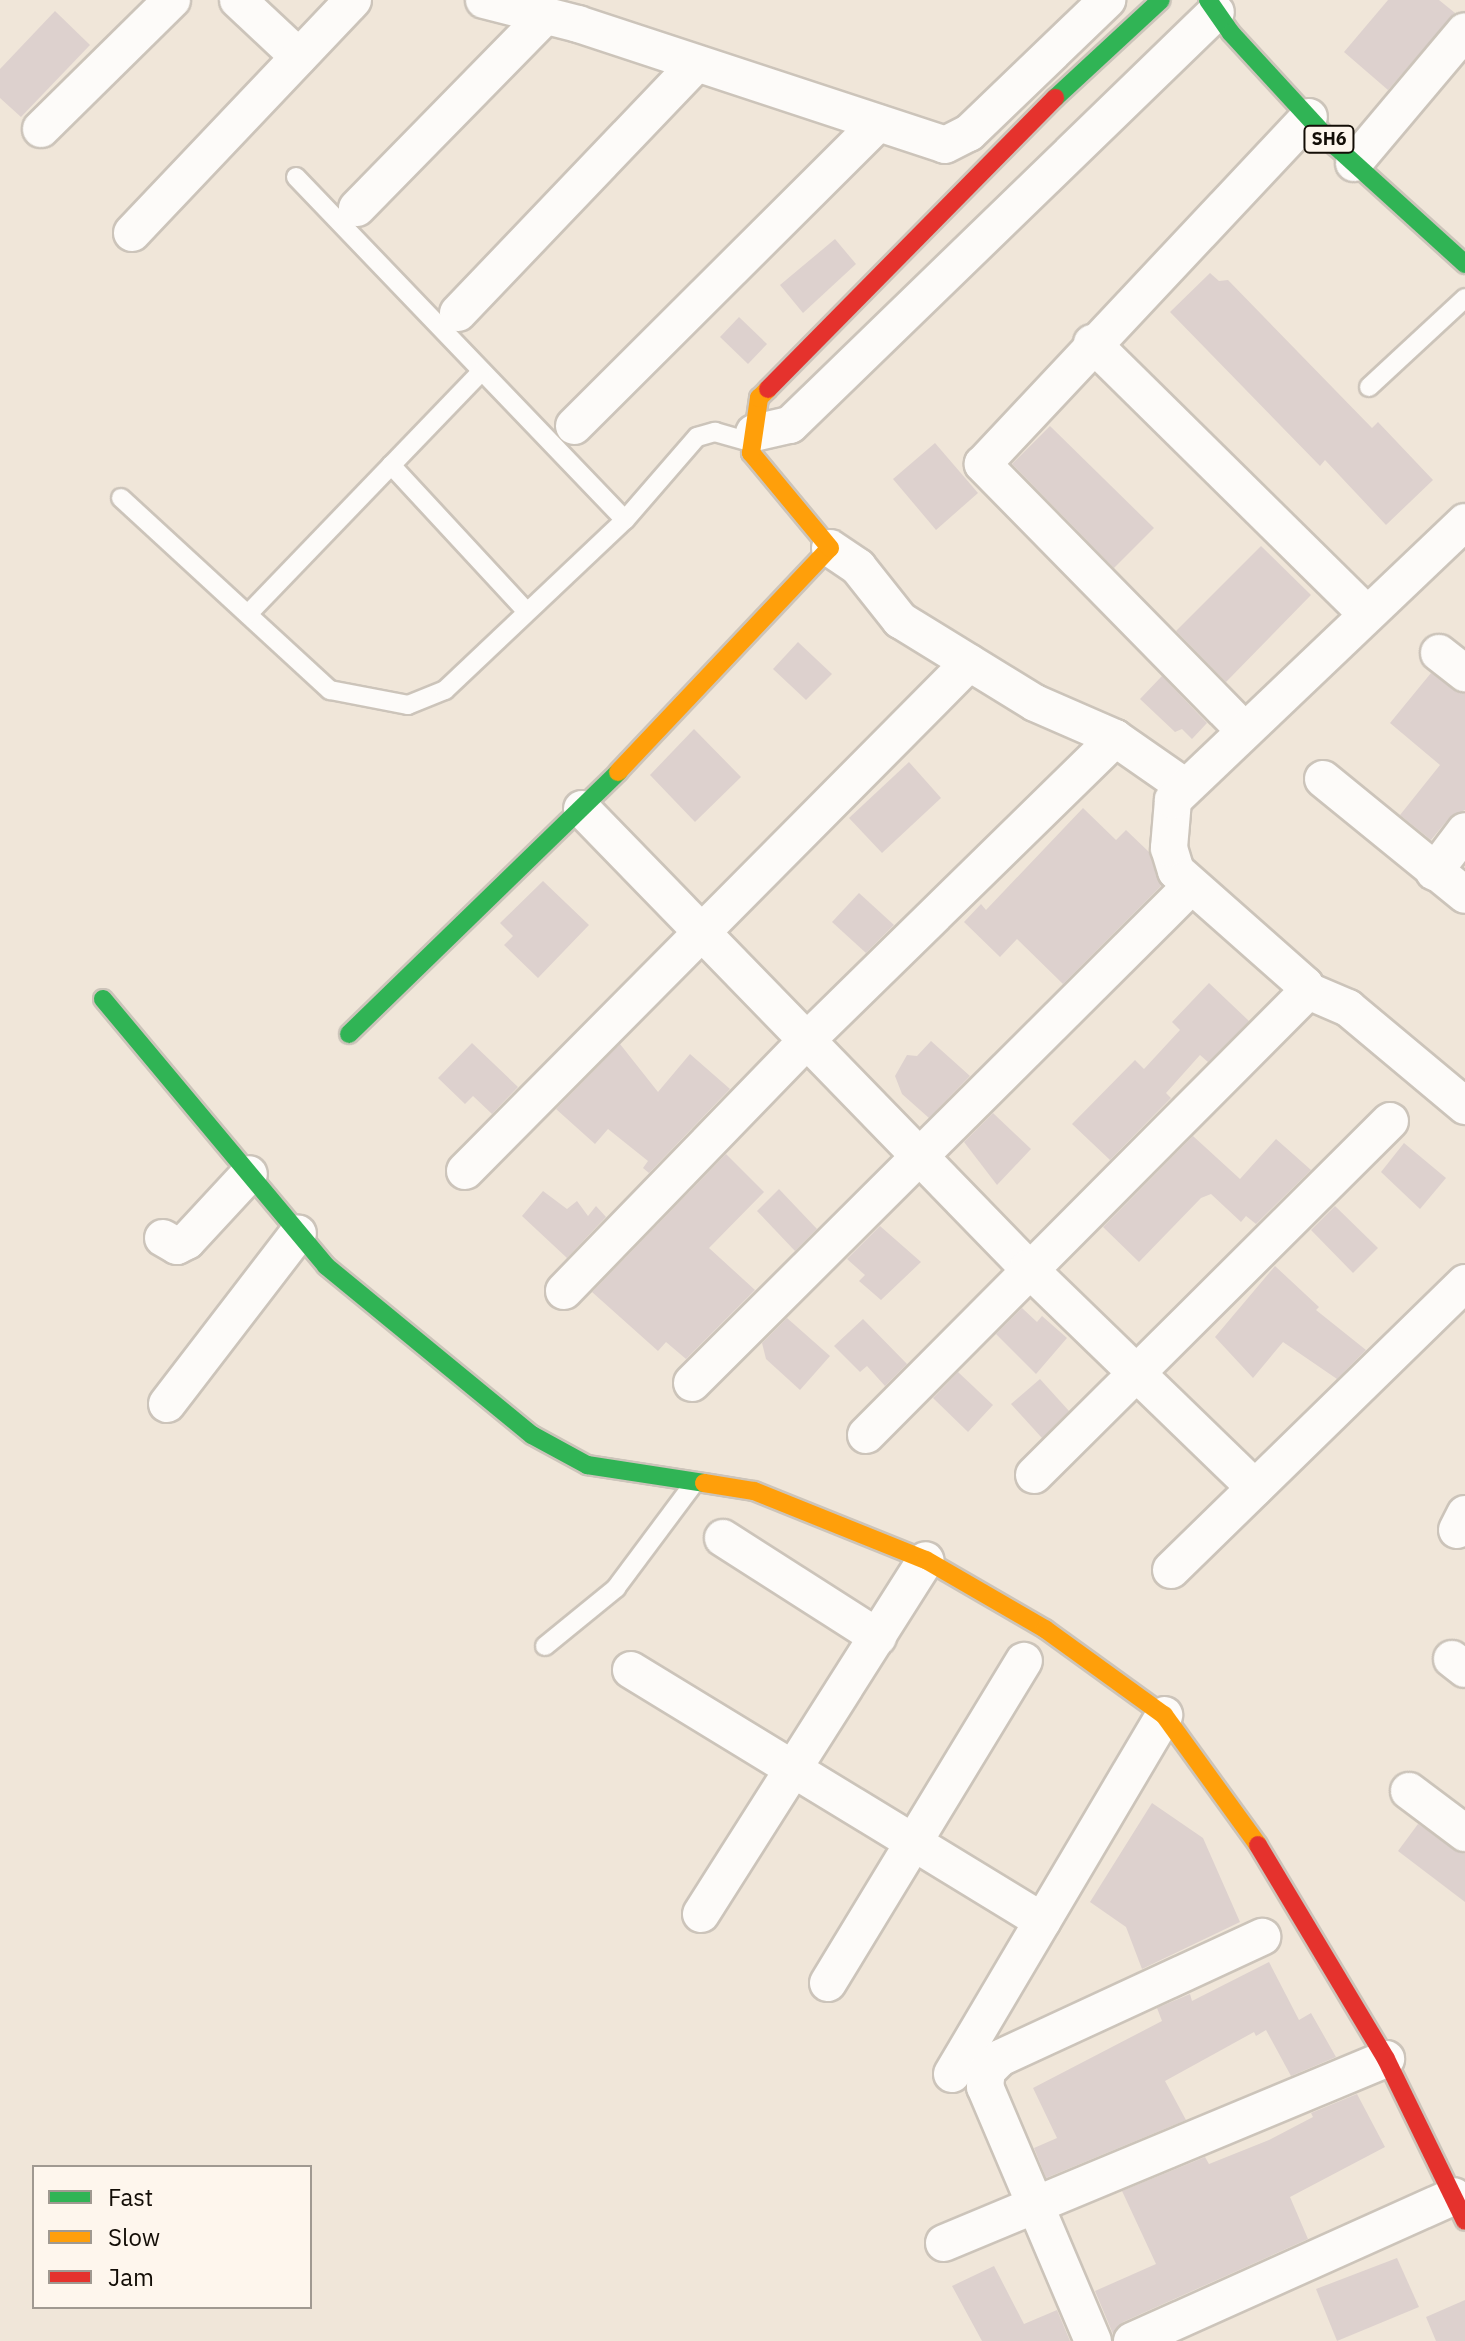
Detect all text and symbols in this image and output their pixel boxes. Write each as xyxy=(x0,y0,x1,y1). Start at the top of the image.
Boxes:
road number: SH6 xyxy=(1303,125,1355,153)
legend xyxy=(32,2165,312,2309)
text: Fast xyxy=(108,2181,153,2213)
text: Slow xyxy=(108,2221,160,2253)
text: Jam xyxy=(108,2261,154,2293)

